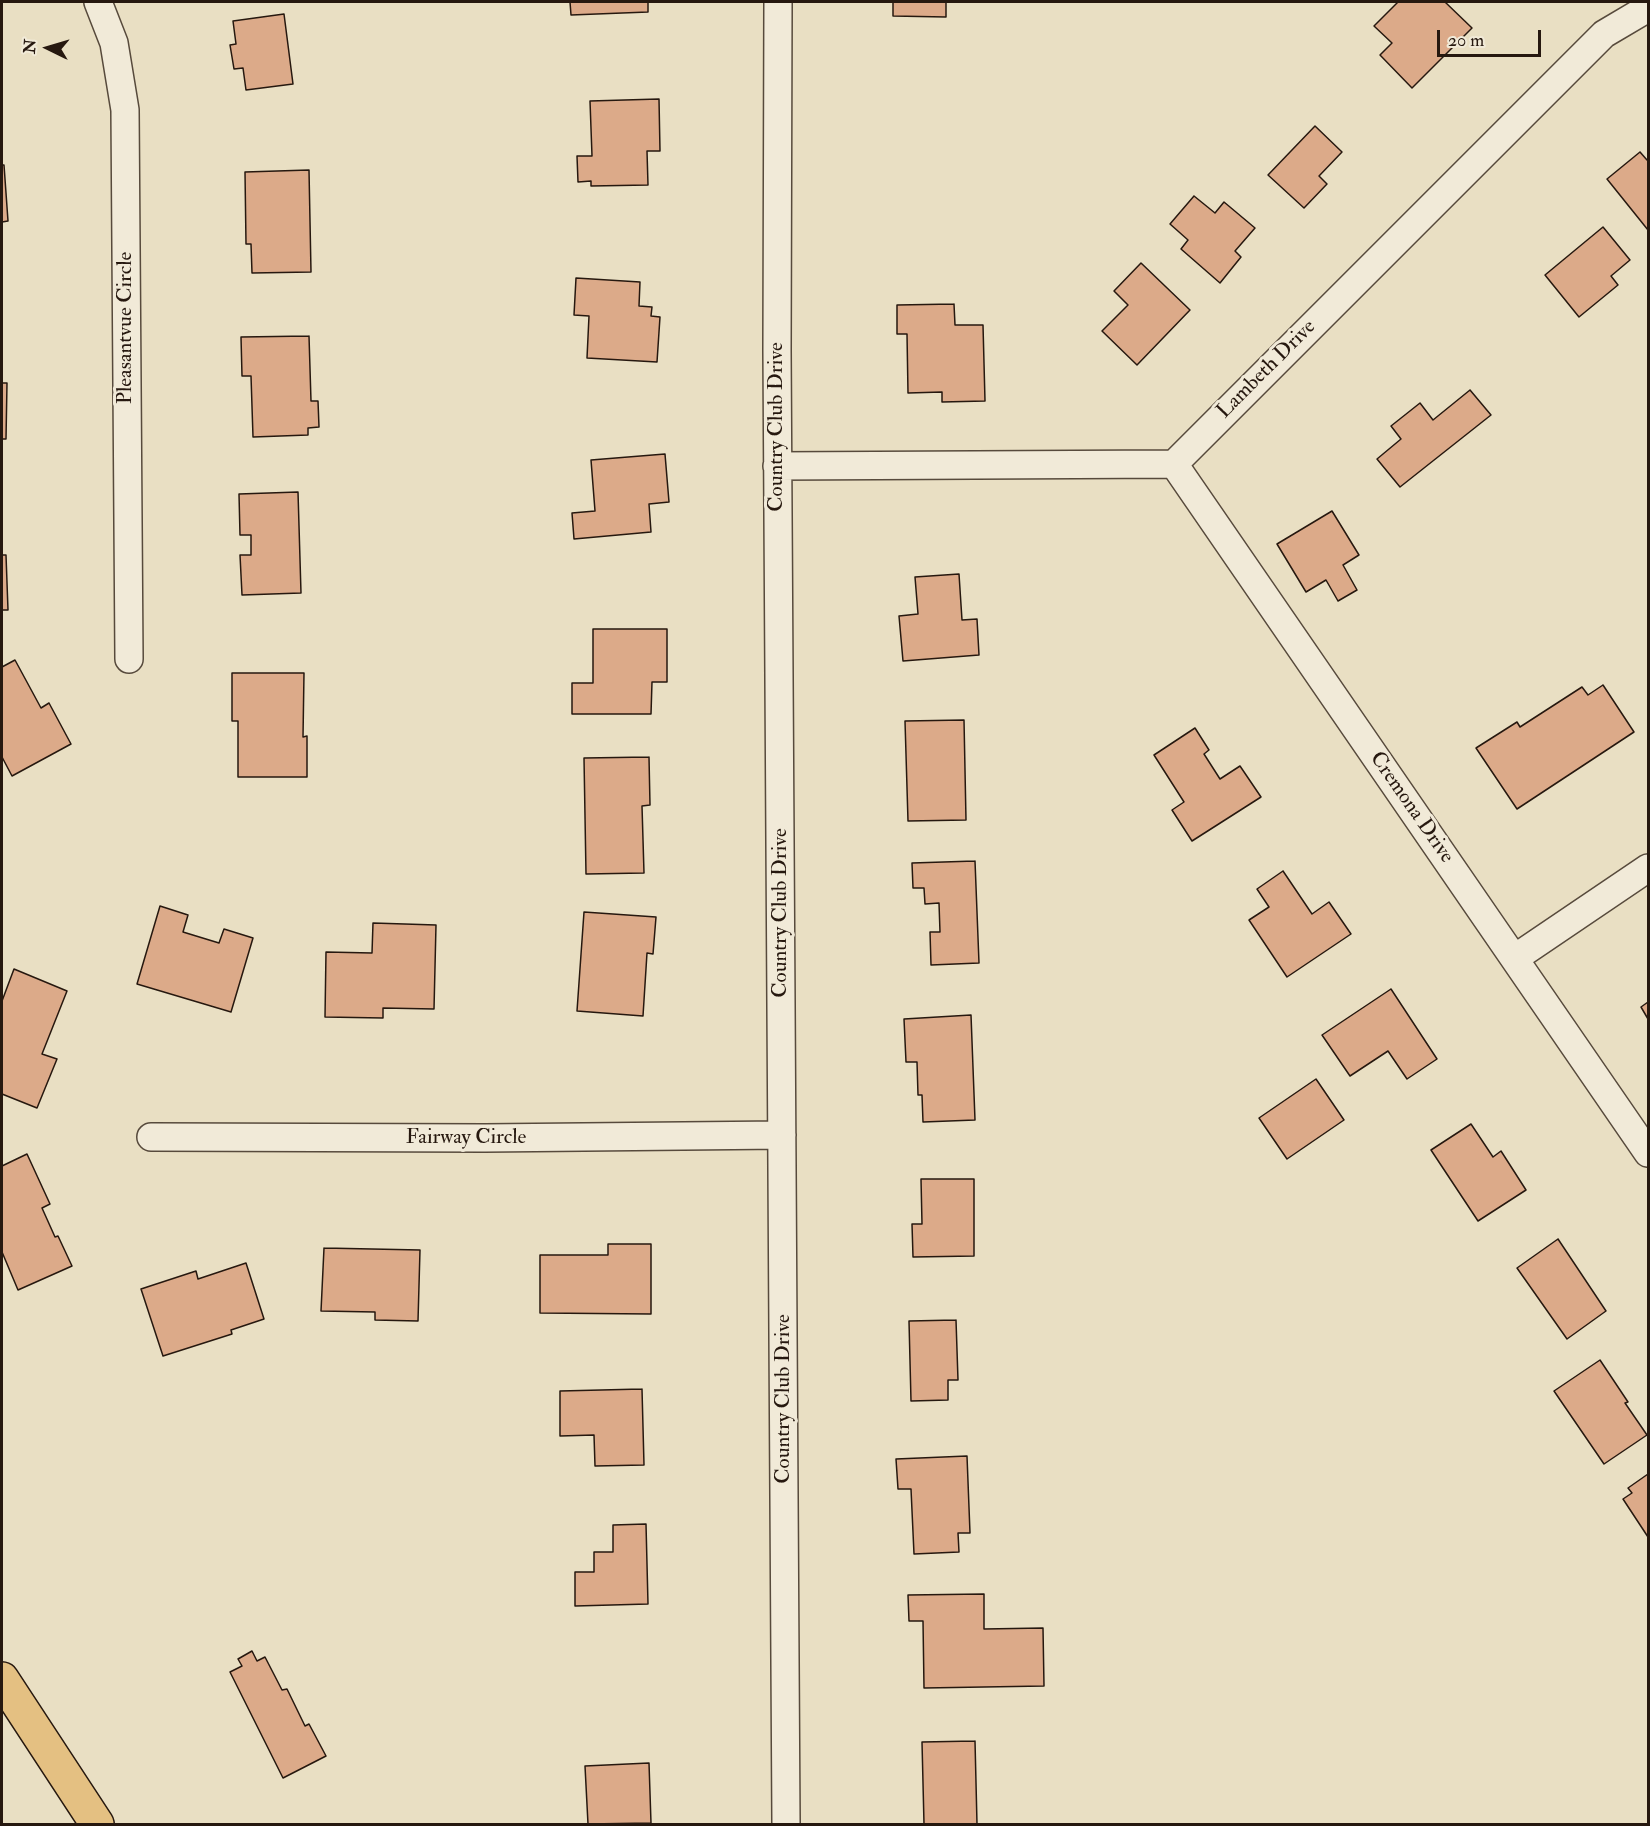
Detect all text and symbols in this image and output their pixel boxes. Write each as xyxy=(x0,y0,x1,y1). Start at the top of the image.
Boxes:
north arrow xyxy=(18,18,78,78)
scale bar xyxy=(1440,18,1544,56)
text: 20 m xyxy=(1448,29,1484,52)
text: N xyxy=(19,38,41,54)
street label: Pleasantvue Circle xyxy=(113,252,139,404)
street label: Lambeth Drive xyxy=(1212,315,1322,425)
street label: Country Club Drive xyxy=(764,342,790,512)
street label: Cremona Drive xyxy=(1363,748,1459,868)
street label: Country Club Drive xyxy=(768,828,794,998)
street label: Fairway Circle xyxy=(406,1125,526,1151)
street label: Country Club Drive xyxy=(771,1314,797,1484)

